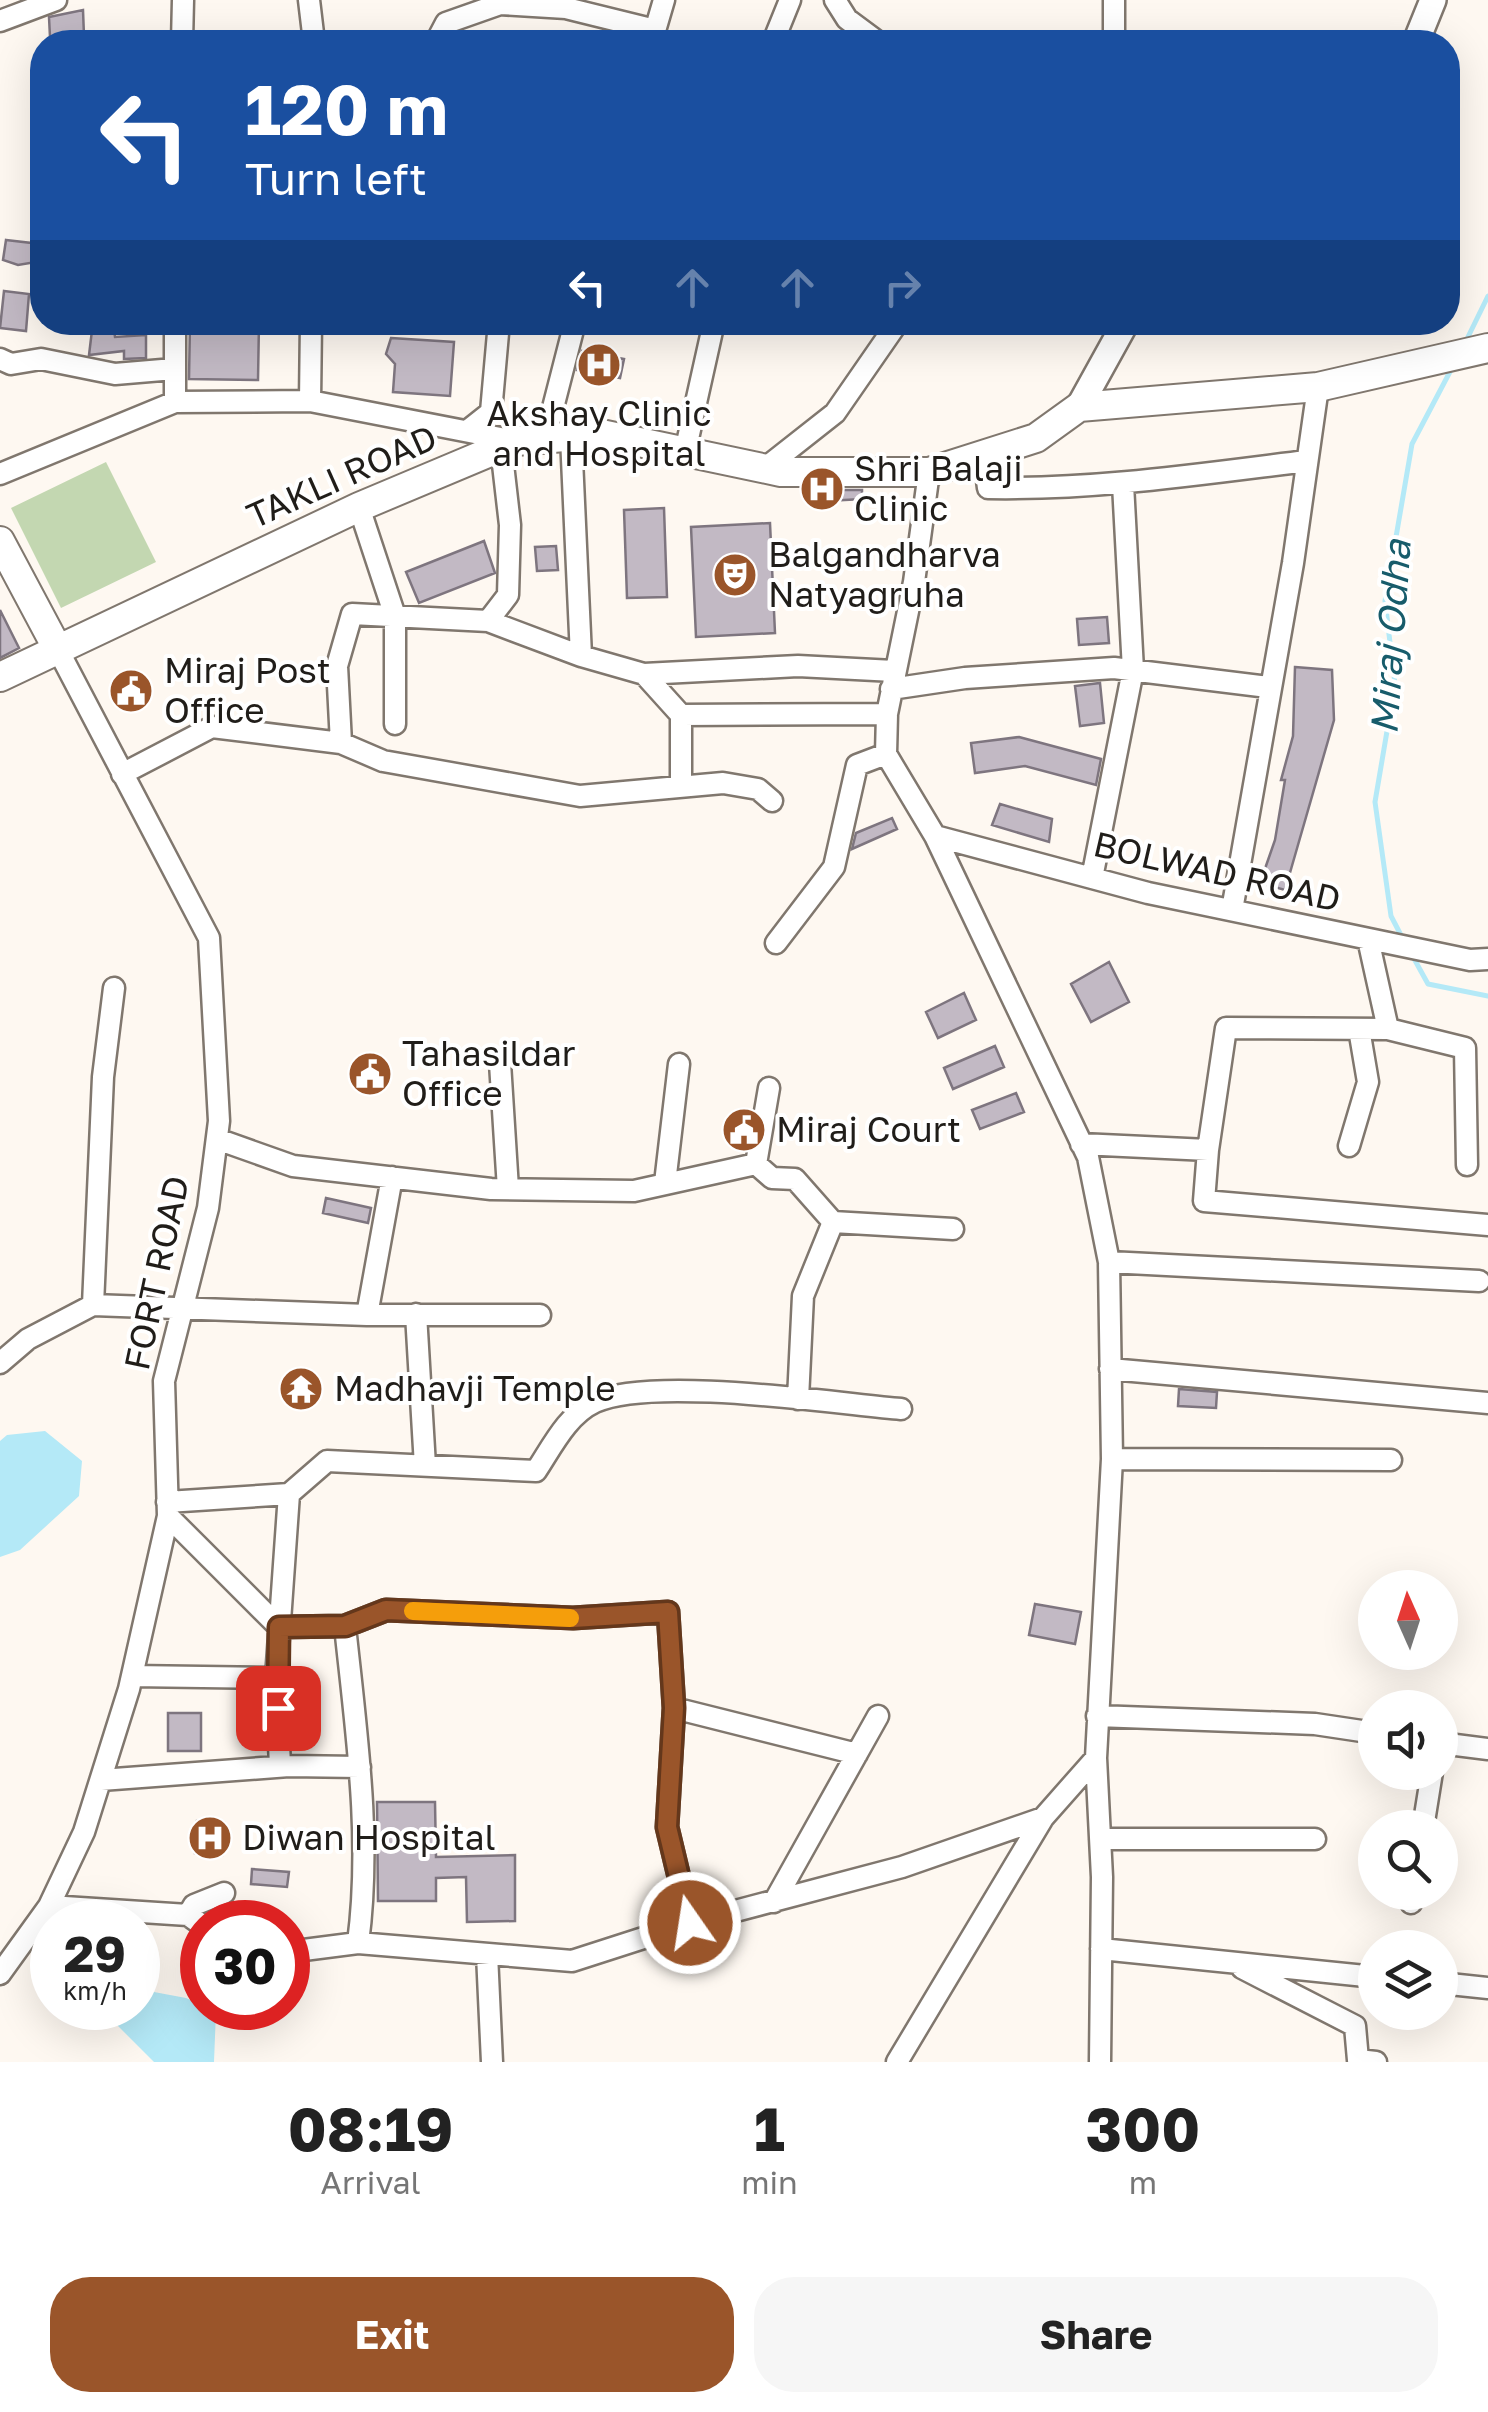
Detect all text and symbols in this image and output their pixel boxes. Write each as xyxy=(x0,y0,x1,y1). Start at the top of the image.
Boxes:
text: 120 m xyxy=(245,66,448,150)
icon: left xyxy=(80,70,210,200)
text: Turn left xyxy=(245,151,427,205)
icon: left xyxy=(560,260,615,315)
icon: ahead xyxy=(665,260,720,315)
icon: ahead xyxy=(770,260,825,315)
icon: right xyxy=(875,260,930,315)
hospital icon: Akshay Clinic and Hospital xyxy=(576,342,622,388)
place label: Akshay Clinic and Hospital xyxy=(486,392,712,474)
street label: TAKLI ROAD xyxy=(240,416,443,537)
place label: Shri Balaji Clinic xyxy=(854,447,1023,529)
hospital icon: Shri Balaji Clinic xyxy=(799,466,845,512)
place label: Balgandharva Natyagruha xyxy=(768,533,1001,615)
water label: Miraj Odha xyxy=(1360,537,1419,736)
theatre icon: Balgandharva Natyagruha xyxy=(712,552,758,598)
place label: Miraj Post Office xyxy=(164,649,331,731)
public building icon: Miraj Post Office xyxy=(108,668,154,714)
street label: BOLWAD ROAD xyxy=(1090,822,1345,920)
place label: Tahasildar Office xyxy=(402,1032,575,1114)
public building icon: Tahasildar Office xyxy=(347,1051,393,1097)
public building icon: Miraj Court xyxy=(721,1107,767,1153)
place label: Miraj Court xyxy=(776,1108,961,1150)
street label: FORT ROAD xyxy=(115,1172,197,1374)
temple icon: Madhavji Temple xyxy=(278,1366,324,1412)
place label: Madhavji Temple xyxy=(334,1367,616,1409)
north arrow xyxy=(1358,1570,1458,1670)
map controls xyxy=(1358,1570,1458,2030)
pin xyxy=(236,1666,321,1751)
icon: arrive xyxy=(251,1681,306,1736)
button: sound xyxy=(1358,1690,1458,1790)
button: search xyxy=(1358,1810,1458,1910)
hospital icon: Diwan Hospital xyxy=(187,1815,233,1861)
place label: Diwan Hospital xyxy=(242,1816,496,1858)
position arrow xyxy=(638,1871,742,1975)
speed limit sign: 30 xyxy=(180,1900,310,2030)
text: 29 xyxy=(64,1923,126,1983)
button: layers xyxy=(1358,1930,1458,2030)
text: km/h xyxy=(63,1975,127,2006)
text: 08:19 xyxy=(288,2092,453,2164)
text: 1 xyxy=(754,2092,785,2164)
text: 300 xyxy=(1086,2092,1200,2164)
text: Arrival xyxy=(320,2163,421,2201)
text: min xyxy=(741,2163,798,2201)
text: m xyxy=(1129,2163,1157,2201)
button: Exit xyxy=(50,2277,734,2392)
button: Share xyxy=(754,2277,1438,2392)

